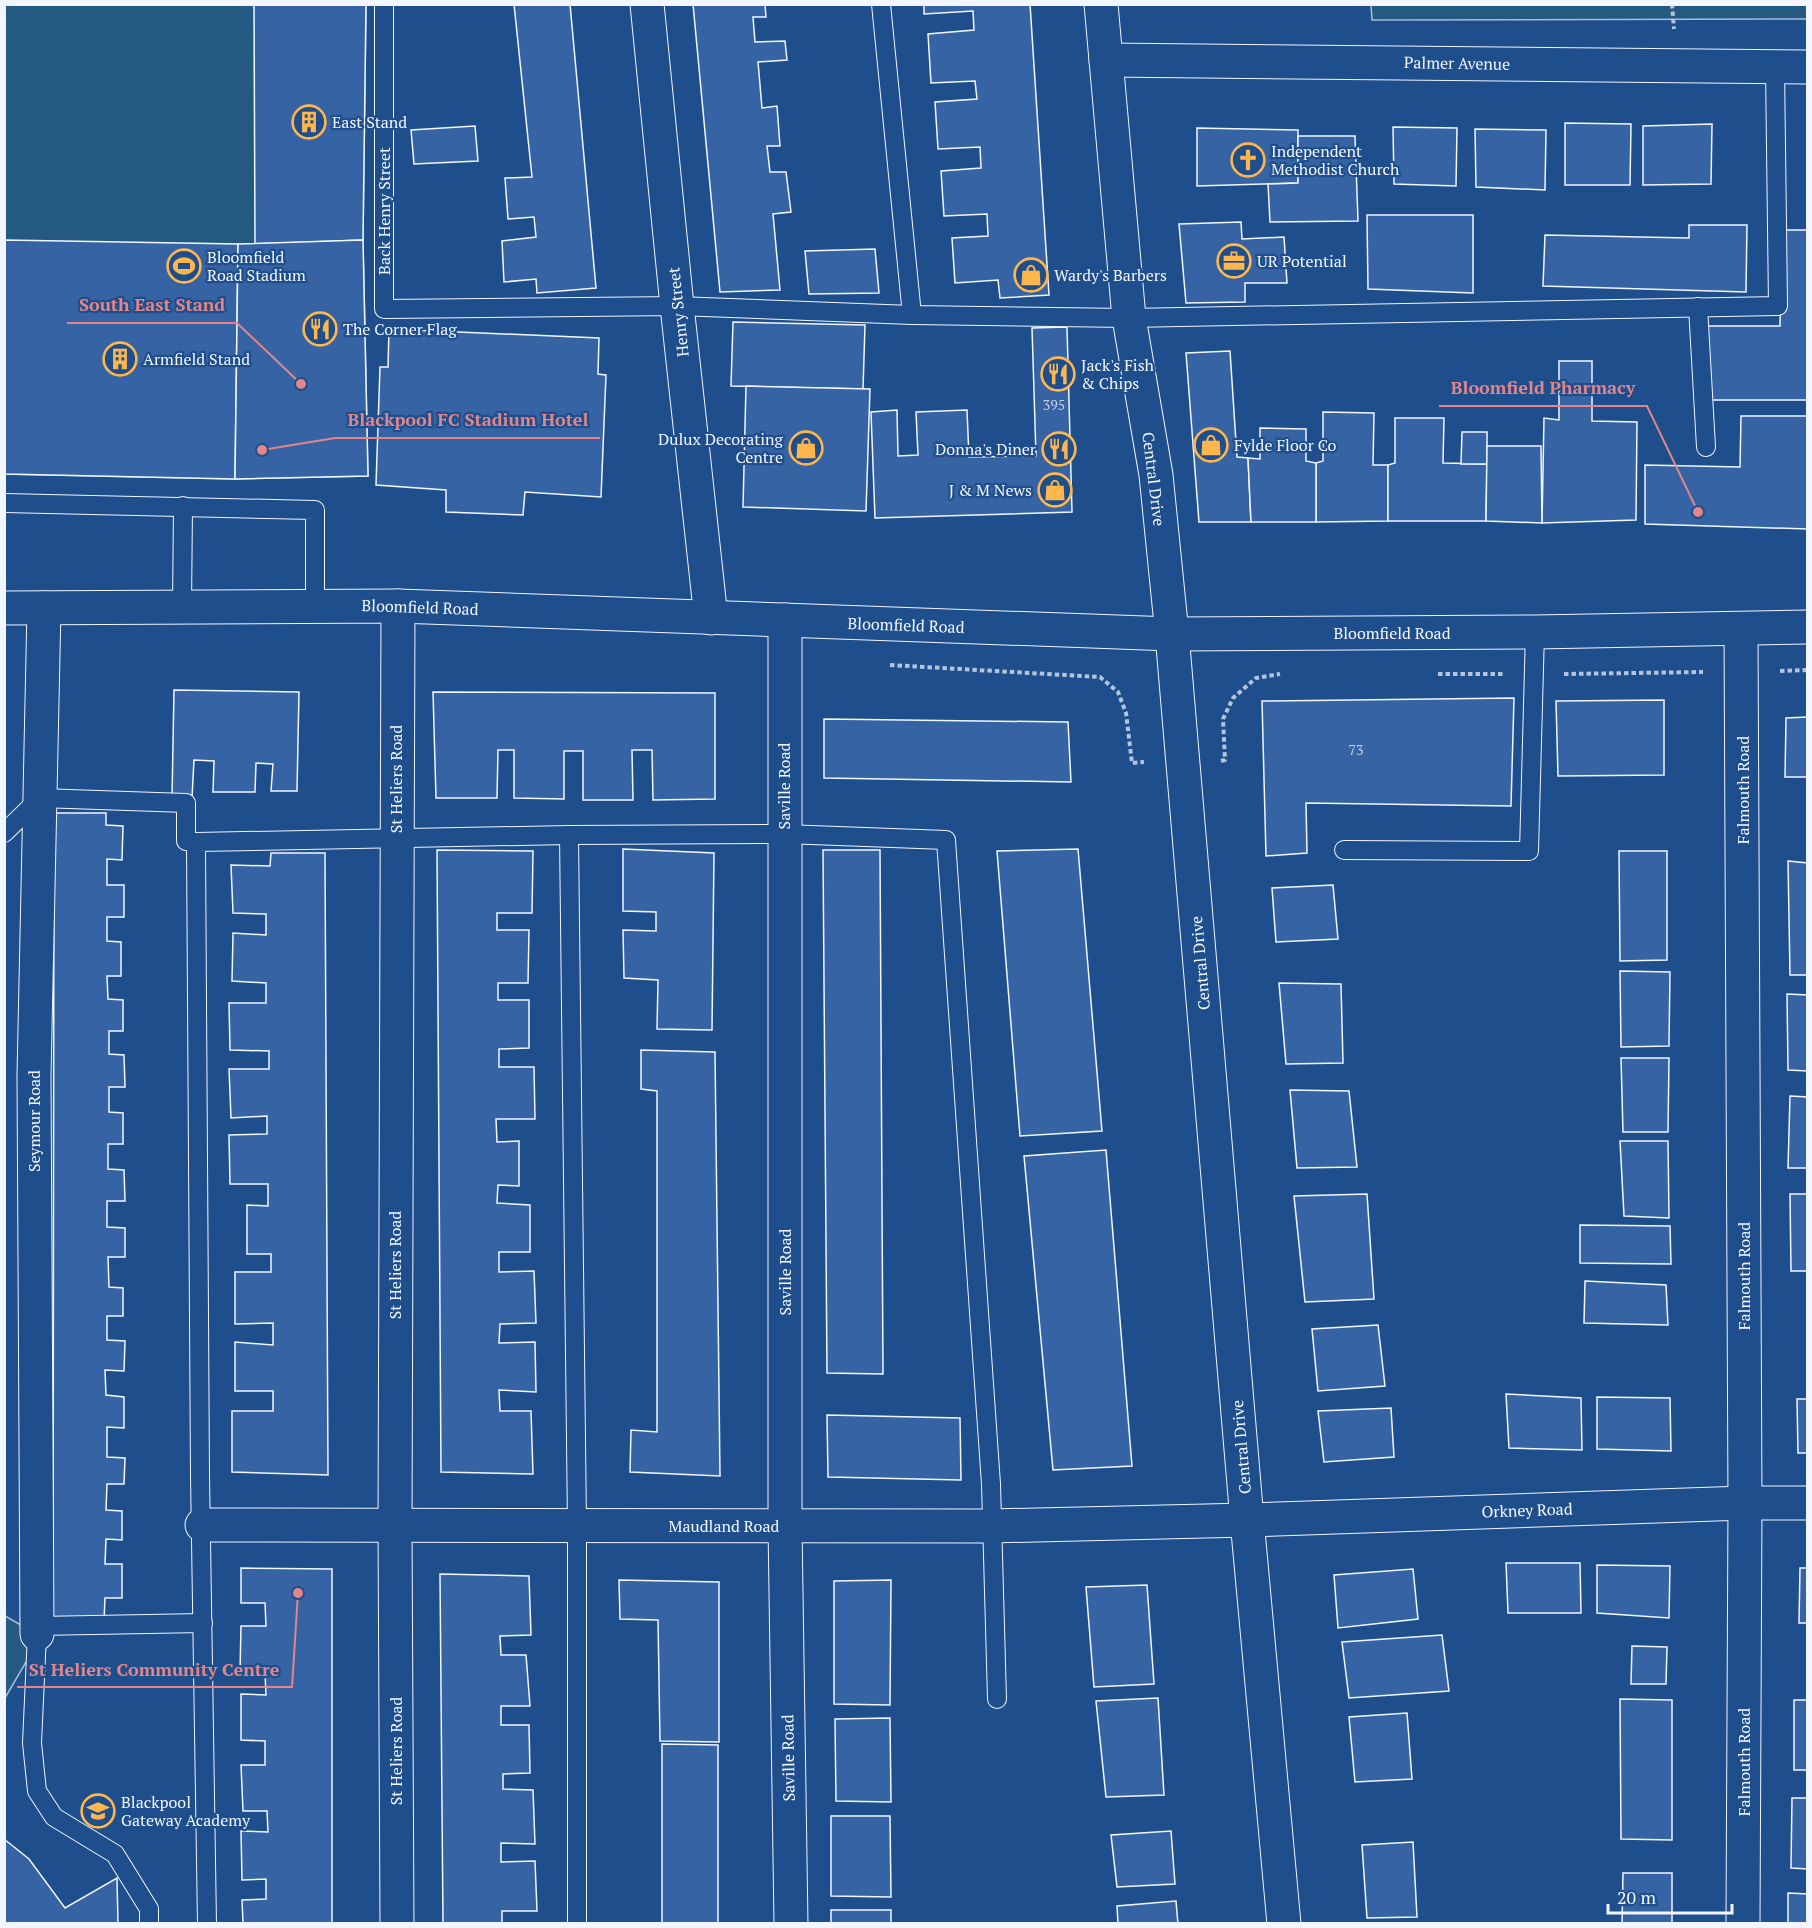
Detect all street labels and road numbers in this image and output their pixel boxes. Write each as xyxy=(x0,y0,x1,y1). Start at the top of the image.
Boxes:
street label: Palmer Avenue xyxy=(1404,51,1510,75)
street label: Back Henry Street xyxy=(373,147,395,275)
street label: Henry Street xyxy=(662,266,694,358)
street label: Central Drive xyxy=(1137,431,1171,527)
street label: Bloomfield Road xyxy=(361,594,479,620)
street label: Bloomfield Road xyxy=(847,612,965,638)
street label: Bloomfield Road xyxy=(1333,622,1451,644)
street label: St Heliers Road xyxy=(385,725,407,833)
street label: Falmouth Road xyxy=(1732,736,1754,844)
street label: Saville Road xyxy=(773,742,795,829)
street label: Central Drive xyxy=(1185,915,1215,1011)
street label: Seymour Road xyxy=(23,1070,45,1172)
street label: St Heliers Road xyxy=(384,1211,406,1319)
street label: Falmouth Road xyxy=(1733,1222,1755,1330)
street label: Saville Road xyxy=(774,1228,796,1315)
street label: Central Drive xyxy=(1226,1399,1256,1495)
street label: Orkney Road xyxy=(1481,1497,1573,1523)
street label: Maudland Road xyxy=(669,1515,780,1537)
street label: St Heliers Road xyxy=(385,1697,407,1805)
street label: Falmouth Road xyxy=(1733,1708,1755,1816)
street label: Saville Road xyxy=(776,1714,800,1802)

